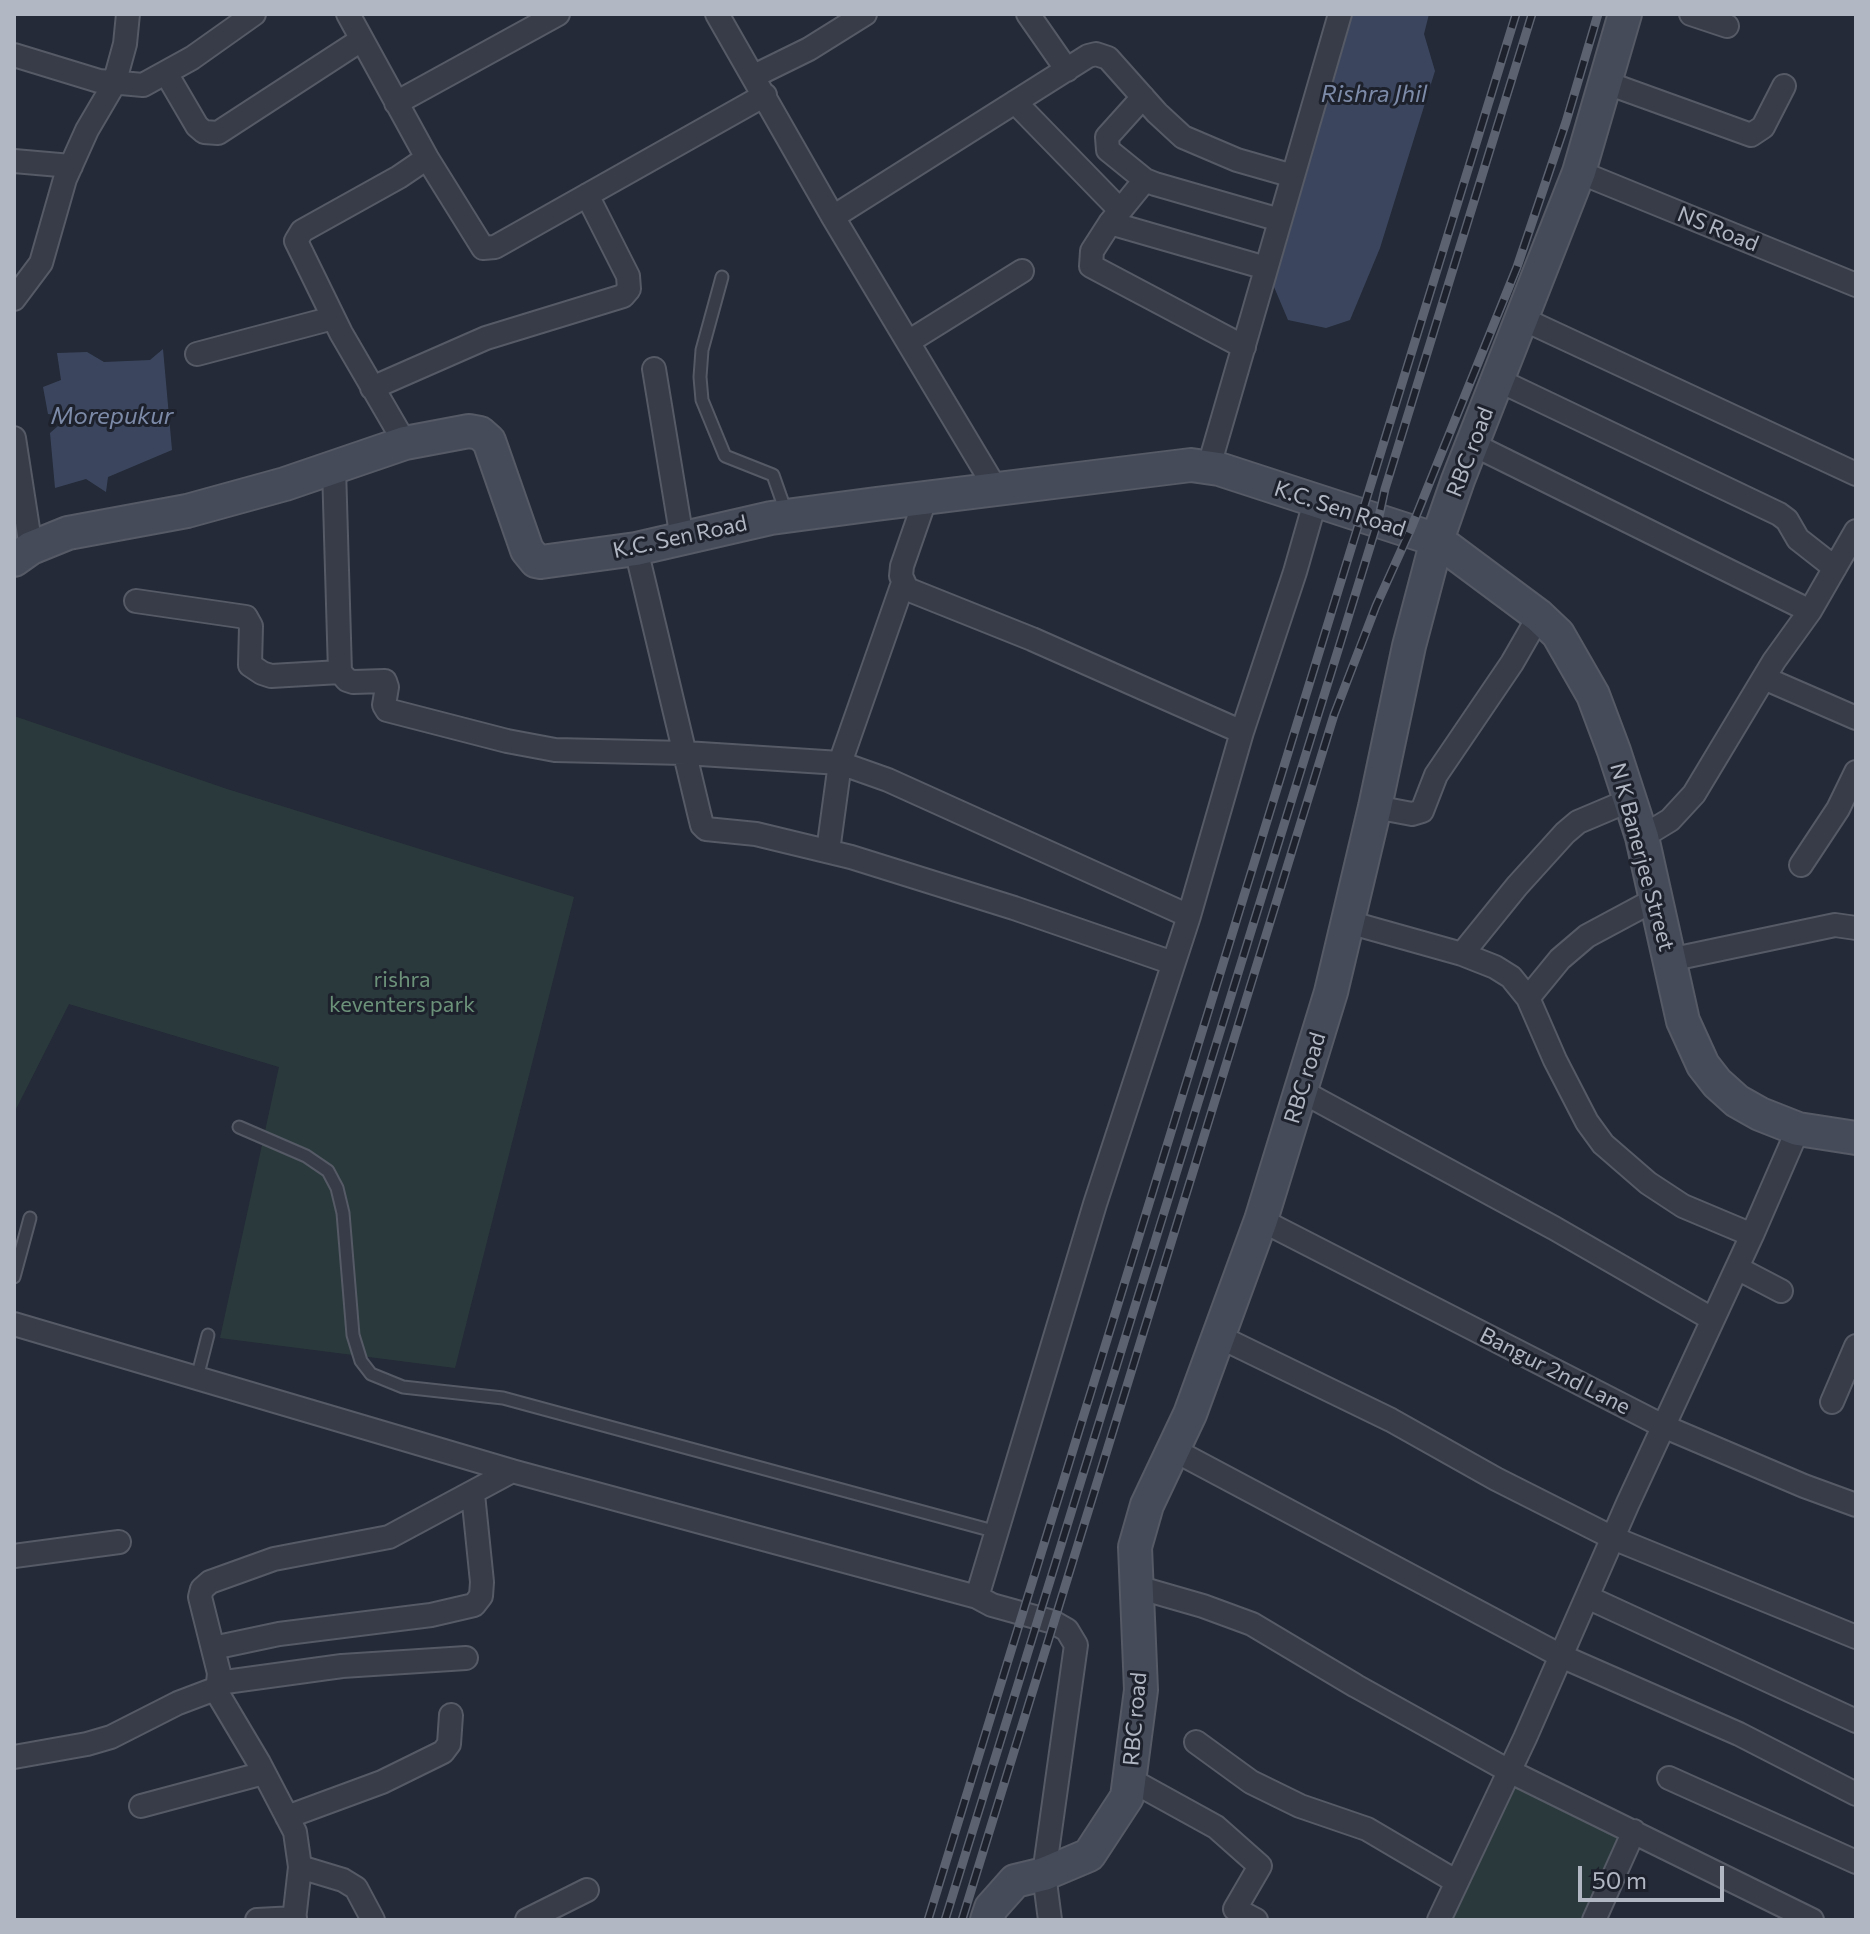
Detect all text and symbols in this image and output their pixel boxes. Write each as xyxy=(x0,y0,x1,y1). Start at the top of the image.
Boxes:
water label: Rishra Jhil xyxy=(1321,80,1427,108)
street label: NS Road xyxy=(1674,201,1762,257)
water label: Morepukur xyxy=(51,402,173,430)
street label: RBC road xyxy=(1441,403,1499,501)
street label: K.C. Sen Road xyxy=(1271,475,1409,543)
street label: K.C. Sen Road xyxy=(610,510,750,564)
street label: N K Banerjee Street xyxy=(1604,760,1680,954)
park label: rishra keventers park xyxy=(329,967,475,1018)
street label: RBC road xyxy=(1279,1029,1331,1127)
street label: Bangur 2nd Lane xyxy=(1475,1322,1635,1420)
street label: RBC road xyxy=(1118,1671,1152,1767)
scale bar xyxy=(1582,1850,1728,1900)
text: 50 m xyxy=(1592,1865,1647,1894)

